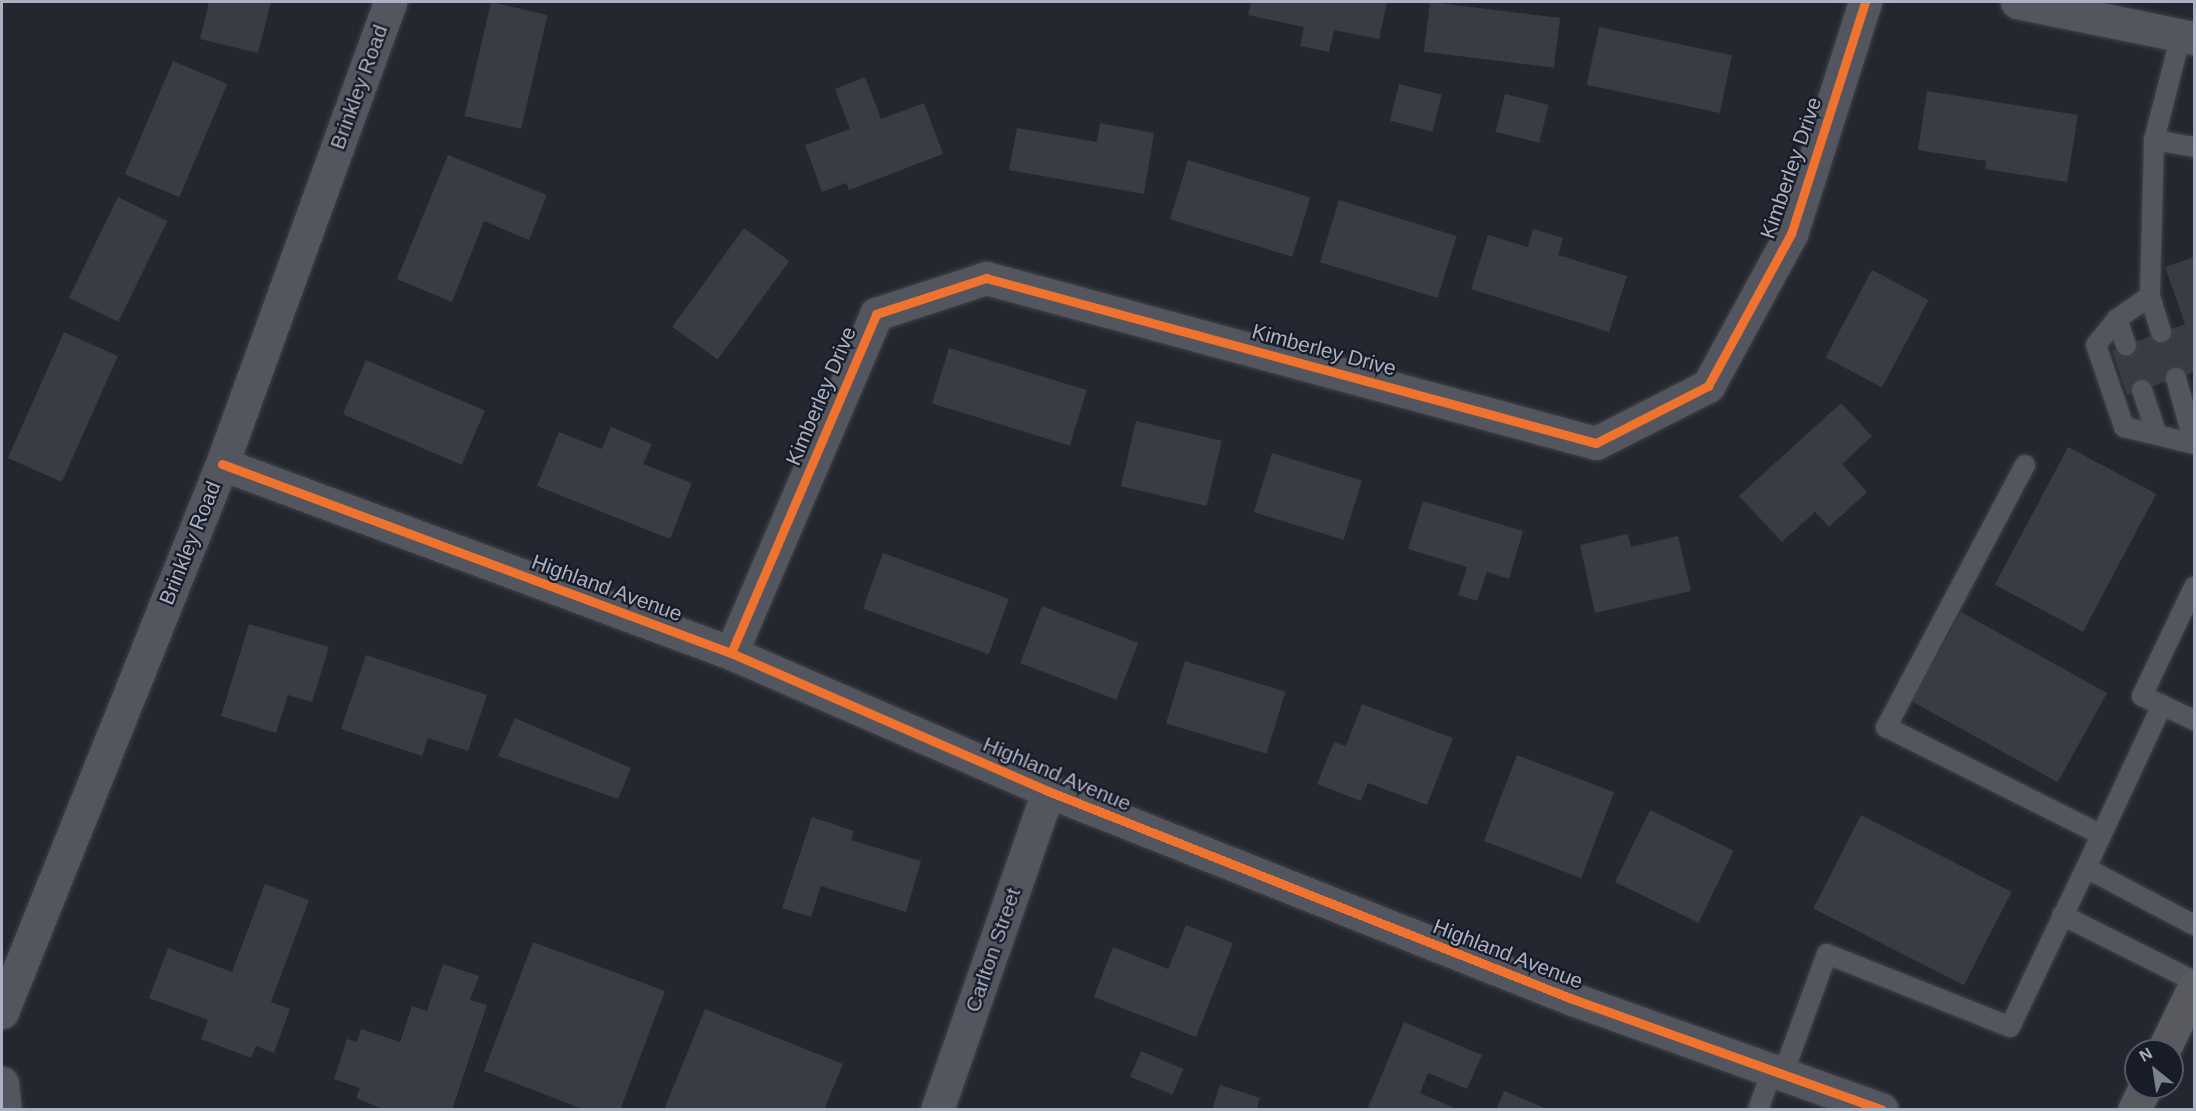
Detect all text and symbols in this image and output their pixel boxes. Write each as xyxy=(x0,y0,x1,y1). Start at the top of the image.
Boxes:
street label: Brinkley Road xyxy=(325,21,393,153)
street label: Kimberley Drive xyxy=(1755,94,1827,242)
street label: Kimberley Drive xyxy=(1249,319,1399,381)
street label: Kimberley Drive xyxy=(780,323,862,469)
street label: Brinkley Road xyxy=(154,478,226,608)
street label: Highland Avenue xyxy=(528,549,686,627)
street label: Highland Avenue xyxy=(979,731,1135,817)
street label: Carlton Street xyxy=(960,885,1026,1015)
street label: Highland Avenue xyxy=(1429,914,1587,994)
north arrow xyxy=(2124,1039,2184,1099)
text: N xyxy=(2136,1044,2155,1065)

